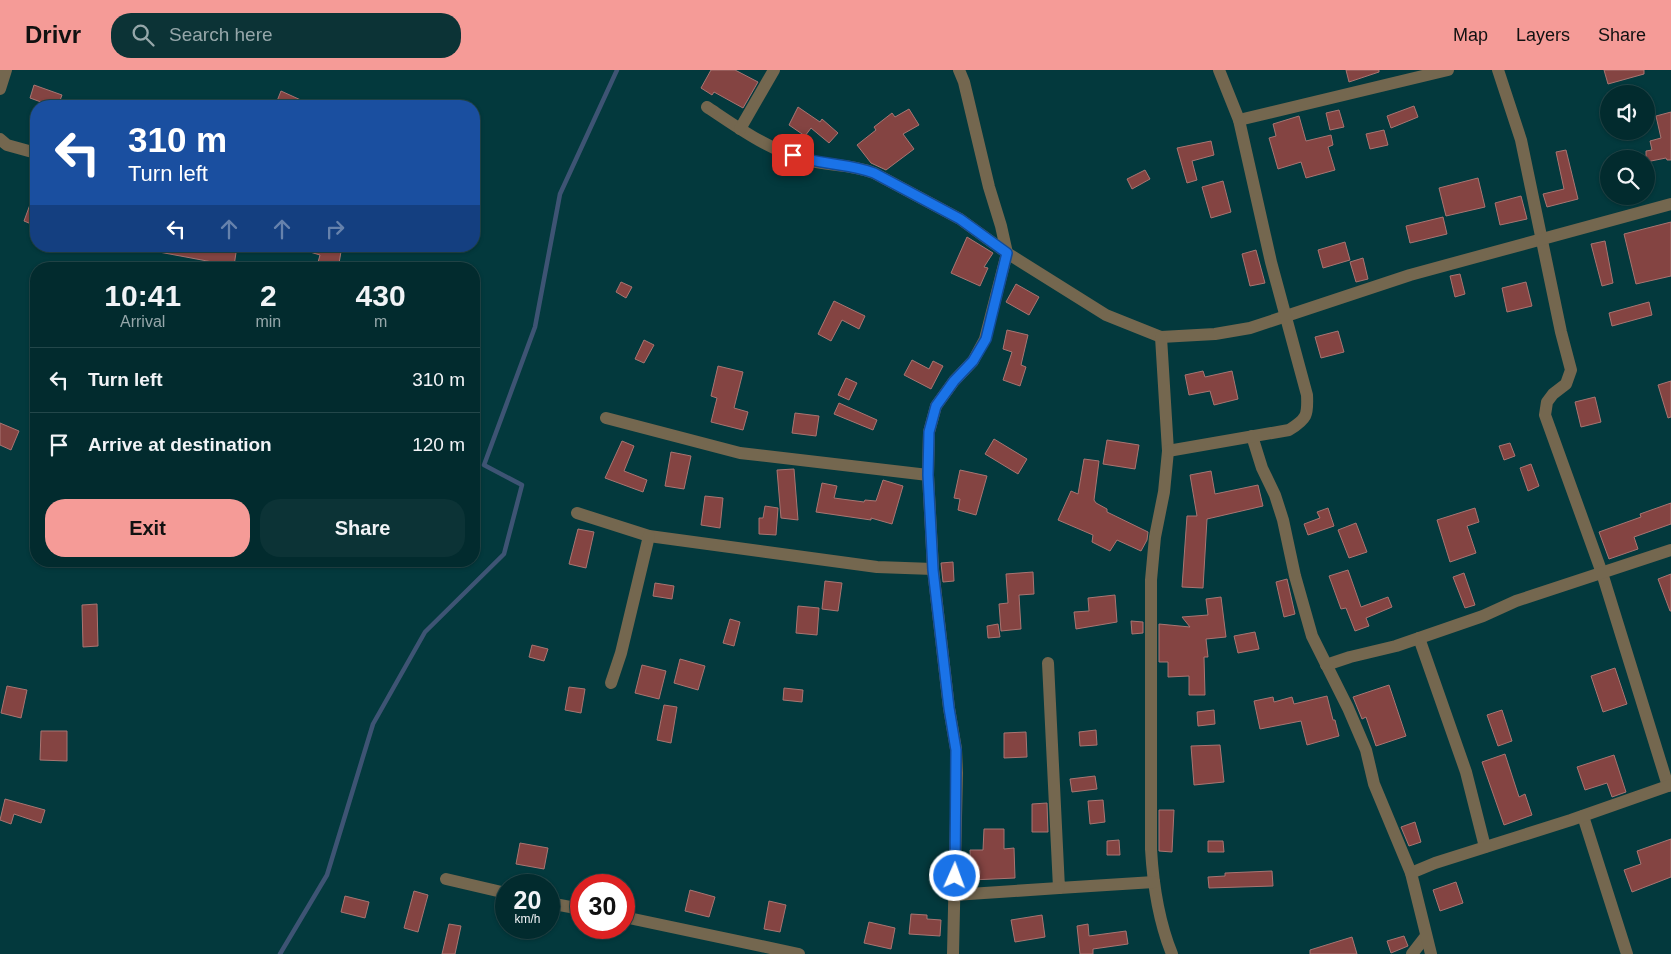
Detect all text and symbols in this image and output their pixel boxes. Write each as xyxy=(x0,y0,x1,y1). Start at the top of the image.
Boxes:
search box xyxy=(111,13,461,58)
text: Drivr xyxy=(25,21,81,48)
icon: search xyxy=(129,21,157,49)
text: Search here xyxy=(169,24,273,45)
text: Map xyxy=(1453,25,1488,45)
text: Layers xyxy=(1516,25,1570,45)
text: Share xyxy=(1598,25,1646,45)
map controls xyxy=(1600,85,1655,205)
button: sound xyxy=(1600,85,1655,140)
icon: left xyxy=(45,120,110,185)
text: 310 m xyxy=(128,120,227,159)
pin xyxy=(772,134,814,176)
icon: arrive xyxy=(779,141,807,169)
button: search xyxy=(1600,150,1655,205)
text: Turn left xyxy=(128,161,208,186)
icon: left xyxy=(162,215,190,243)
icon: ahead xyxy=(215,215,243,243)
icon: ahead xyxy=(268,215,296,243)
icon: right xyxy=(321,215,349,243)
text: 10:41 xyxy=(104,279,181,312)
text: 2 xyxy=(260,279,277,312)
text: 430 xyxy=(356,279,406,312)
text: Arrival xyxy=(120,313,165,330)
text: min xyxy=(255,313,281,330)
text: m xyxy=(374,313,387,330)
icon: left xyxy=(45,366,73,394)
text: Turn left xyxy=(88,369,163,390)
text: 310 m xyxy=(412,369,465,390)
icon: arrive xyxy=(45,431,73,459)
text: Arrive at destination xyxy=(88,434,272,455)
text: 120 m xyxy=(412,434,465,455)
button: Exit xyxy=(45,499,250,557)
button: Share xyxy=(260,499,465,557)
position arrow xyxy=(928,849,980,901)
speed limit sign: 30 xyxy=(570,874,635,939)
text: 20 xyxy=(514,886,541,914)
text: km/h xyxy=(514,912,541,926)

